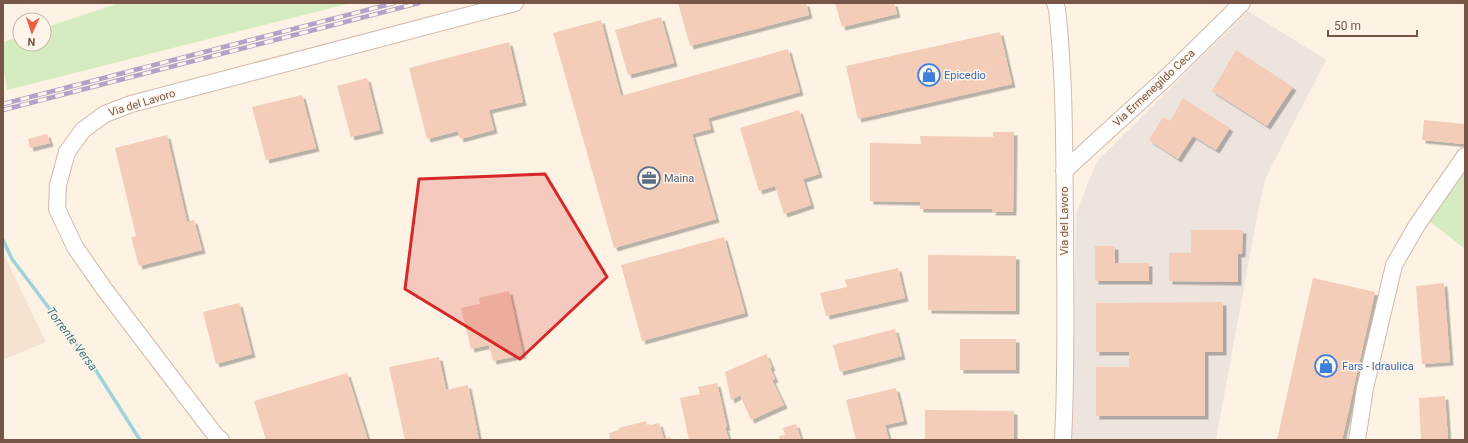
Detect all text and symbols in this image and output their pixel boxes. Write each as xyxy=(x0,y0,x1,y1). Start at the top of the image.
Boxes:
north arrow xyxy=(12,12,52,52)
scale bar xyxy=(1328,12,1417,38)
text: 50 m xyxy=(1334,19,1361,33)
text: N xyxy=(27,35,36,48)
street label: Via Ermenegildo Ceca xyxy=(1110,47,1198,129)
shop icon: Epicedio xyxy=(916,62,942,88)
place label: Epicedio xyxy=(944,69,986,82)
street label: Via del Lavoro xyxy=(107,87,177,119)
office icon: Maina xyxy=(636,165,662,191)
place label: Maina xyxy=(664,172,694,185)
street label: Via del Lavoro xyxy=(1058,186,1071,256)
water label: Torrente Versa xyxy=(44,304,100,374)
shop icon: Fars - Idraulica xyxy=(1313,353,1339,379)
place label: Fars - Idraulica xyxy=(1342,360,1414,373)

